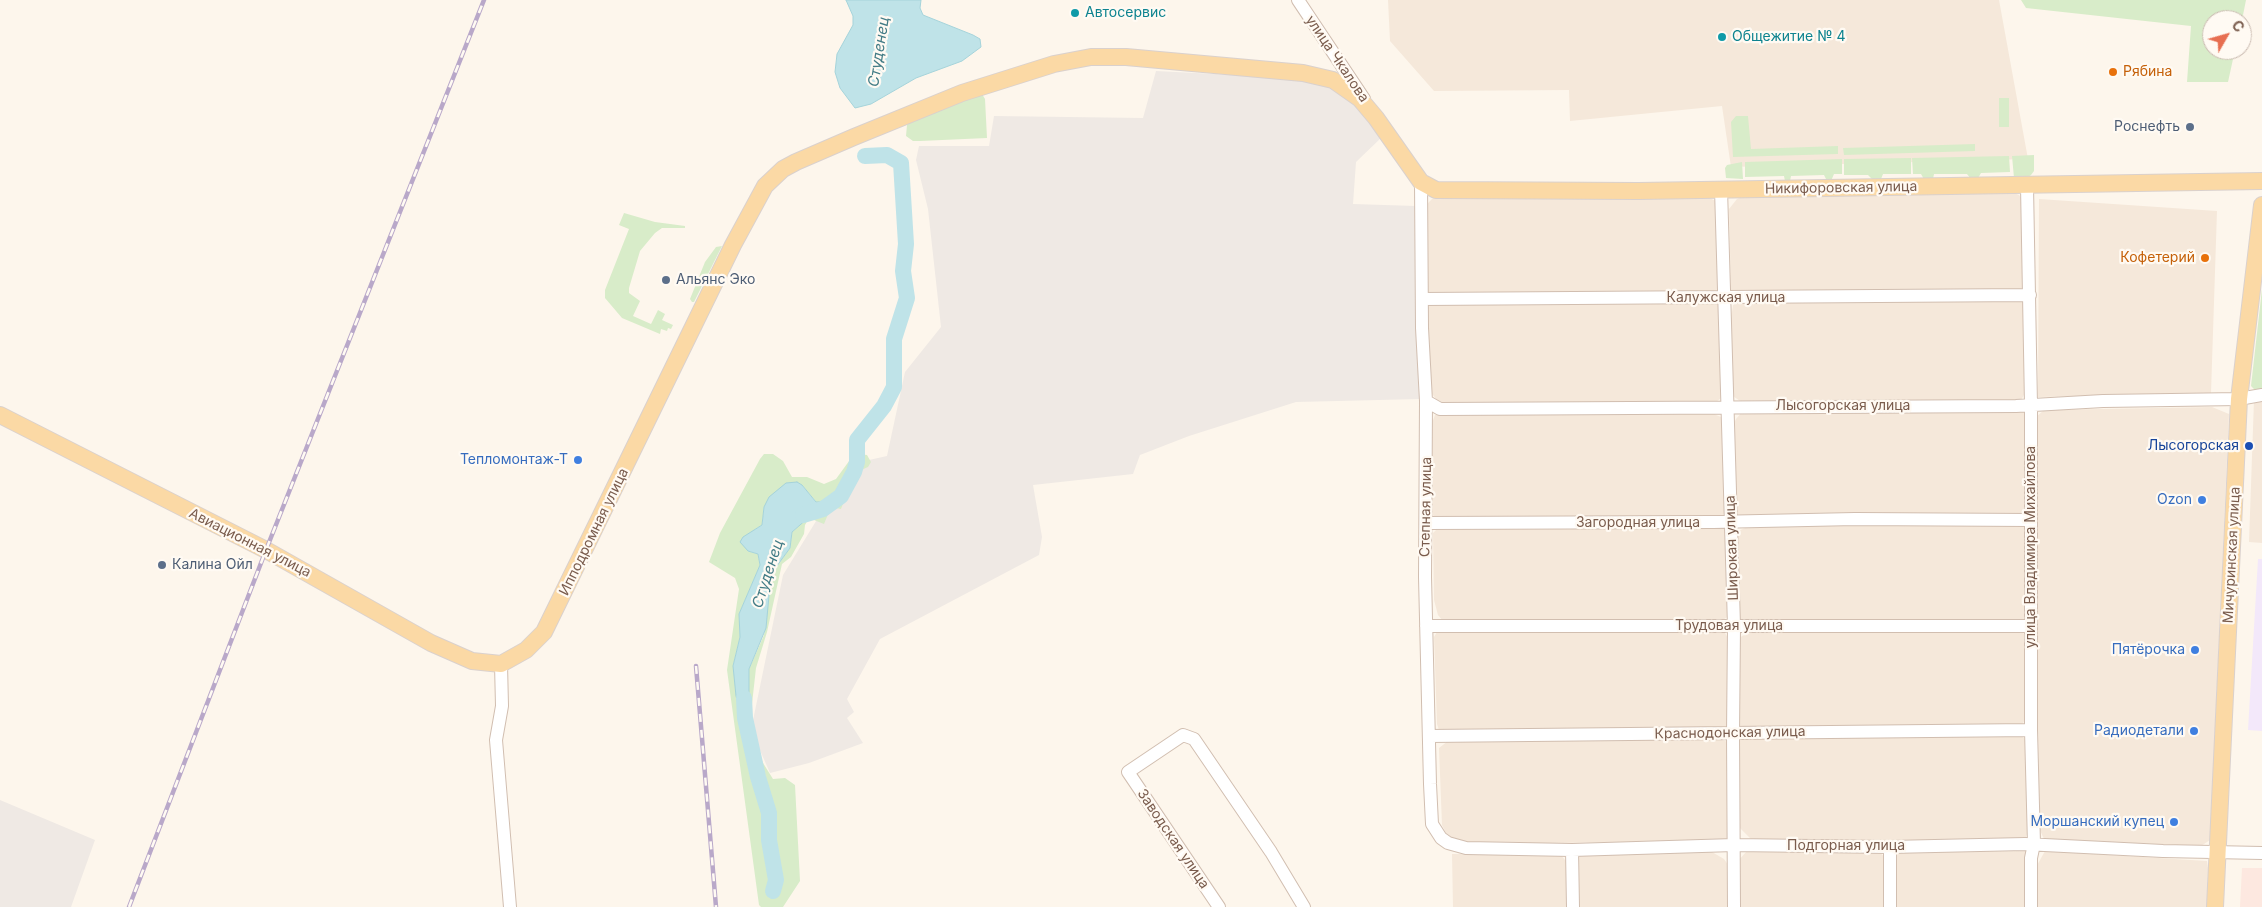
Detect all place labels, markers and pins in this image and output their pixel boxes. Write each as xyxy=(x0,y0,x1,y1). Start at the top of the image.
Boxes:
place label: Автосервис xyxy=(1085,5,1166,21)
marker: Автосервис xyxy=(1069,7,1081,19)
place label: Общежитие № 4 xyxy=(1732,29,1845,45)
marker: Общежитие № 4 xyxy=(1716,31,1728,43)
place label: Рябина xyxy=(2123,64,2172,80)
marker: Рябина xyxy=(2107,66,2119,78)
place label: Роснефть xyxy=(2114,119,2180,135)
marker: Роснефть xyxy=(2184,121,2196,133)
place label: Кофетерий xyxy=(2120,250,2195,266)
marker: Кофетерий xyxy=(2199,252,2211,264)
place label: Альянс Эко xyxy=(676,272,755,288)
marker: Альянс Эко xyxy=(660,274,672,286)
place label: Лысогорская xyxy=(2148,438,2239,454)
marker: Лысогорская xyxy=(2243,440,2255,452)
place label: Тепломонтаж-Т xyxy=(460,452,568,468)
marker: Тепломонтаж-Т xyxy=(572,454,584,466)
place label: Ozon xyxy=(2157,492,2192,508)
marker: Ozon xyxy=(2196,494,2208,506)
place label: Калина Ойл xyxy=(172,557,253,573)
marker: Калина Ойл xyxy=(156,559,168,571)
place label: Пятёрочка xyxy=(2112,642,2185,658)
marker: Пятёрочка xyxy=(2189,644,2201,656)
place label: Радиодетали xyxy=(2094,723,2184,739)
marker: Радиодетали xyxy=(2188,725,2200,737)
place label: Моршанский купец xyxy=(2030,814,2164,830)
marker: Моршанский купец xyxy=(2168,816,2180,828)

